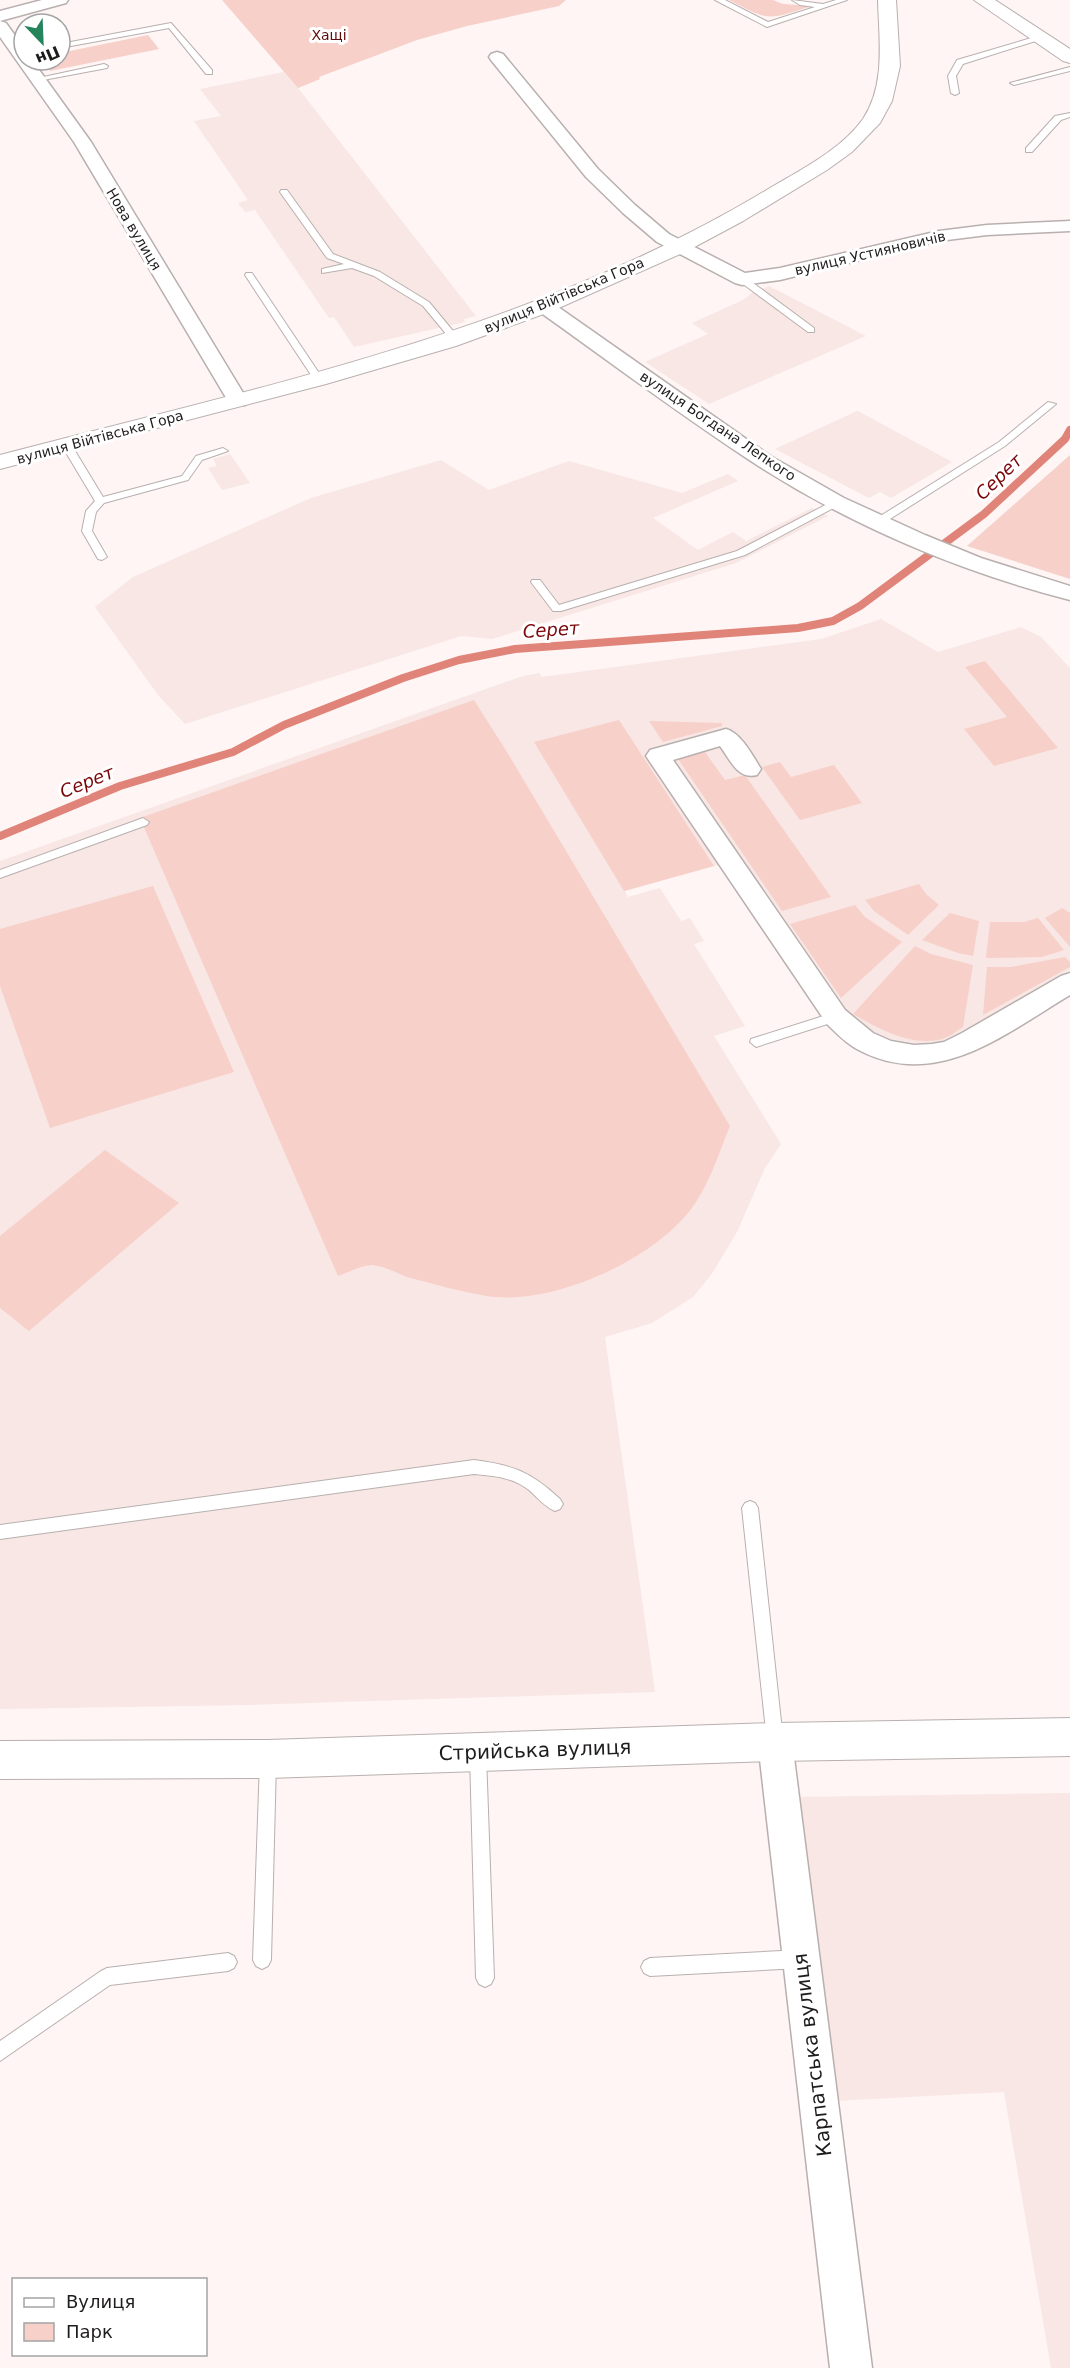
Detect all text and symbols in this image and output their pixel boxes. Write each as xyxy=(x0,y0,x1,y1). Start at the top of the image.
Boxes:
north arrow xyxy=(12,12,72,72)
park label: Хащі xyxy=(311,27,347,43)
text: Пн xyxy=(33,42,63,69)
street label: Нова вулиця xyxy=(103,185,165,273)
street label: вулиця Устияновичів xyxy=(793,228,947,278)
street label: вулиця Війтівська Гора xyxy=(482,254,646,336)
street label: вулиця Богдана Лепкого xyxy=(637,368,799,484)
street label: вулиця Війтівська Гора xyxy=(15,407,185,467)
water label: Серет xyxy=(971,449,1027,504)
water label: Серет xyxy=(522,617,580,642)
water label: Серет xyxy=(57,761,117,802)
street label: Стрийська вулиця xyxy=(438,1735,632,1765)
street label: Карпатська вулиця xyxy=(788,1952,836,2158)
legend xyxy=(12,2278,207,2356)
text: Вулиця xyxy=(66,2291,135,2312)
text: Парк xyxy=(66,2321,113,2342)

